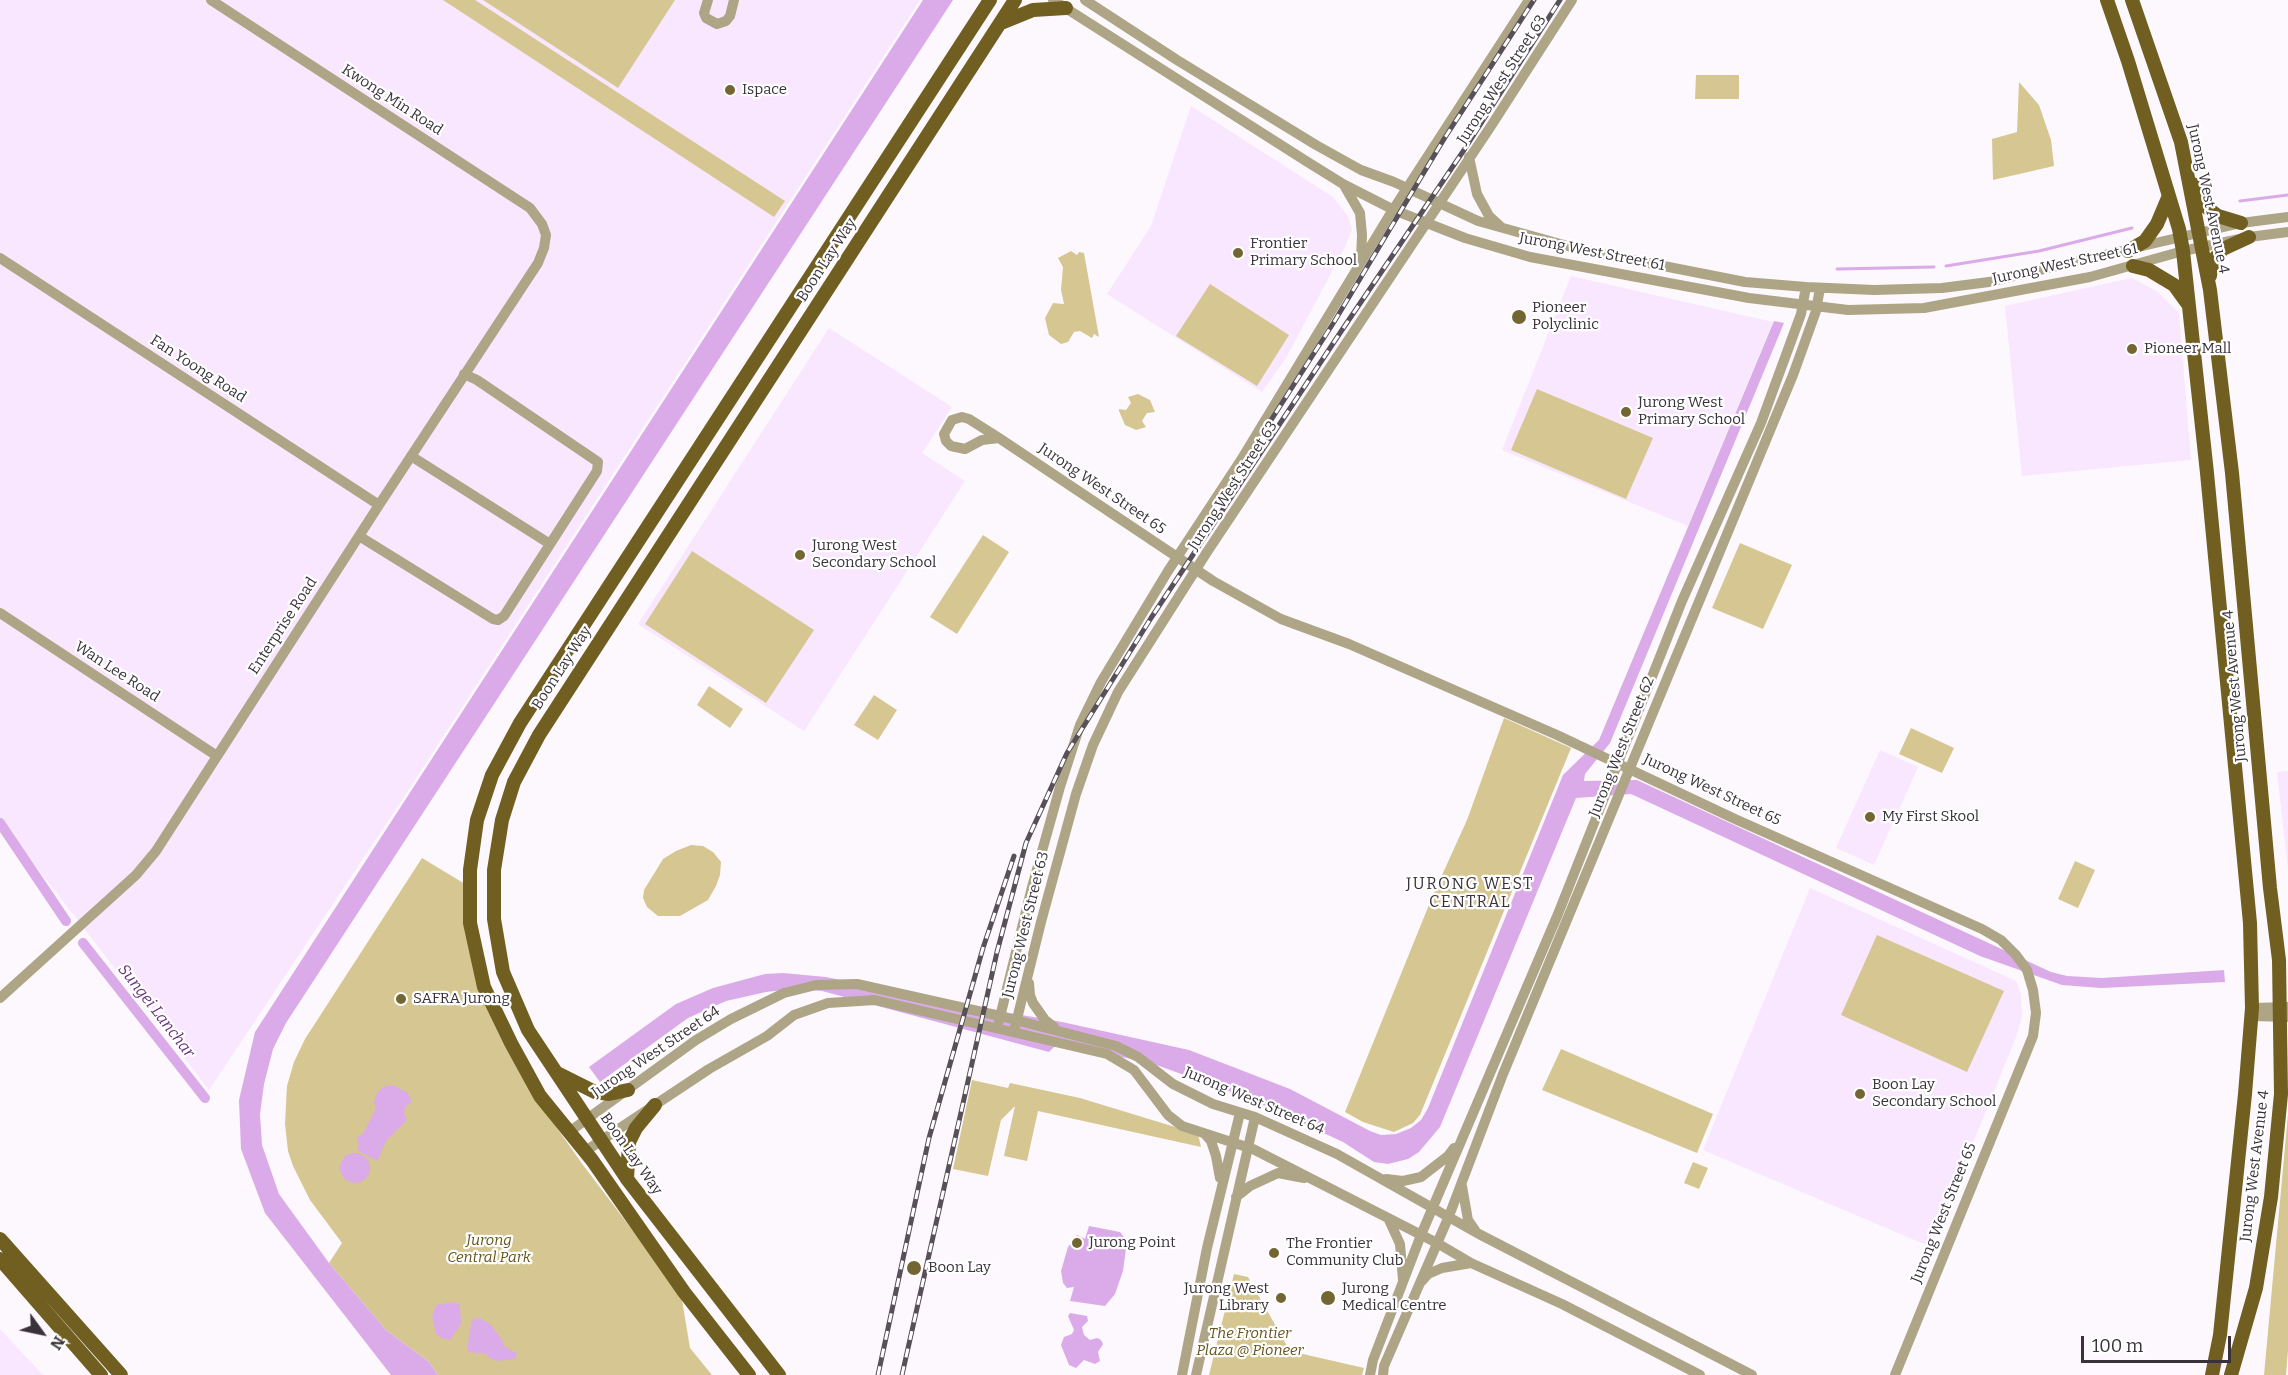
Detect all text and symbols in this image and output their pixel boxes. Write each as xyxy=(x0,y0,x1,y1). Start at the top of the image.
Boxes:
street label: Jurong West Street 63 xyxy=(1453,12,1551,148)
street label: Kwong Min Road xyxy=(338,61,446,139)
place label: Ispace xyxy=(742,81,787,99)
marker: Ispace xyxy=(723,83,737,97)
street label: Jurong West Avenue 4 xyxy=(2183,123,2233,275)
street label: Boon Lay Way xyxy=(793,215,861,305)
street label: Jurong West Street 61 xyxy=(1518,229,1666,275)
place label: Frontier Primary School xyxy=(1250,235,1357,270)
street label: Jurong West Street 61 xyxy=(1991,240,2139,288)
marker: Frontier Primary School xyxy=(1231,246,1245,260)
place label: Pioneer Polyclinic xyxy=(1532,299,1599,334)
marker: Pioneer Polyclinic xyxy=(1510,308,1528,326)
street label: Fan Yoong Road xyxy=(147,331,249,407)
place label: Pioneer Mall xyxy=(2144,340,2231,358)
marker: Pioneer Mall xyxy=(2125,342,2139,356)
place label: Jurong West Primary School xyxy=(1638,394,1745,429)
marker: Jurong West Primary School xyxy=(1619,405,1633,419)
street label: Jurong West Street 63 xyxy=(1184,418,1282,554)
street label: Jurong West Street 65 xyxy=(1035,440,1169,538)
place label: Jurong West Secondary School xyxy=(812,537,936,572)
marker: Jurong West Secondary School xyxy=(793,548,807,562)
street label: Enterprise Road xyxy=(245,574,321,678)
street label: Jurong West Avenue 4 xyxy=(2219,609,2251,763)
street label: Boon Lay Way xyxy=(528,623,596,713)
street label: Wan Lee Road xyxy=(71,638,163,706)
street label: Jurong West Street 62 xyxy=(1586,674,1658,820)
street label: Jurong West Street 65 xyxy=(1640,750,1784,830)
place label: My First Skool xyxy=(1882,808,1979,826)
marker: My First Skool xyxy=(1863,810,1877,824)
street label: Jurong West Street 63 xyxy=(999,850,1053,1000)
district label: JURONG WEST CENTRAL xyxy=(1406,875,1534,913)
water label: Sungei Lanchar xyxy=(114,960,198,1062)
place label: SAFRA Jurong xyxy=(413,990,510,1008)
marker: SAFRA Jurong xyxy=(394,992,408,1006)
street label: Jurong West Street 64 xyxy=(588,1002,724,1102)
street label: Jurong West Street 64 xyxy=(1181,1063,1327,1139)
place label: Boon Lay Secondary School xyxy=(1872,1076,1996,1111)
marker: Boon Lay Secondary School xyxy=(1853,1087,1867,1101)
street label: Jurong West Avenue 4 xyxy=(2237,1089,2273,1243)
street label: Boon Lay Way xyxy=(596,1110,666,1198)
street label: Jurong West Street 65 xyxy=(1908,1140,1980,1286)
park label: Jurong Central Park xyxy=(447,1232,531,1267)
place label: Jurong Point xyxy=(1089,1234,1176,1252)
place label: The Frontier Community Club xyxy=(1286,1235,1404,1270)
marker: Jurong Point xyxy=(1070,1236,1084,1250)
marker: The Frontier Community Club xyxy=(1267,1246,1281,1260)
marker: Boon Lay xyxy=(905,1259,923,1277)
place label: Boon Lay xyxy=(928,1259,991,1277)
place label: Jurong West Library xyxy=(1184,1280,1269,1315)
place label: Jurong Medical Centre xyxy=(1342,1280,1447,1315)
marker: Jurong Medical Centre xyxy=(1319,1289,1337,1307)
marker: Jurong West Library xyxy=(1274,1291,1288,1305)
north arrow xyxy=(12,1303,72,1363)
scale bar xyxy=(2084,1324,2234,1362)
park label: The Frontier Plaza @ Pioneer xyxy=(1196,1325,1304,1360)
text: N xyxy=(46,1333,69,1353)
text: 100 m xyxy=(2092,1335,2143,1357)

